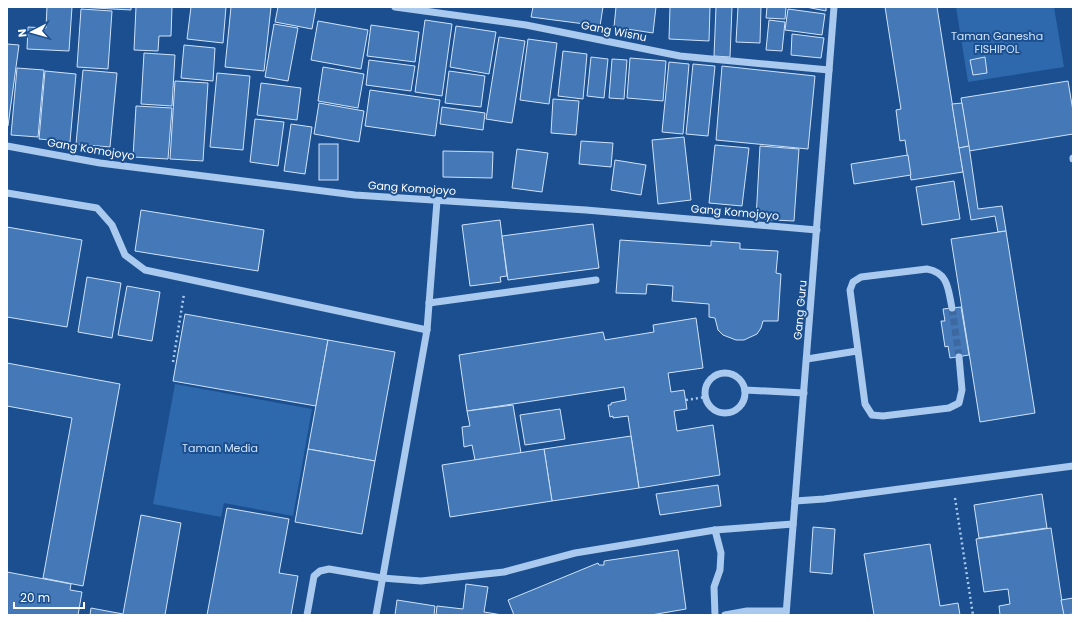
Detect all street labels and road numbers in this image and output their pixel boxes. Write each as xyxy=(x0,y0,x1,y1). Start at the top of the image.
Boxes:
street label: Gang Wisnu xyxy=(580,17,648,45)
street label: Gang Komojoyo xyxy=(46,134,136,164)
street label: Gang Komojoyo xyxy=(367,177,457,199)
street label: Gang Komojoyo xyxy=(690,200,780,224)
street label: Gang Guru xyxy=(789,279,811,341)

